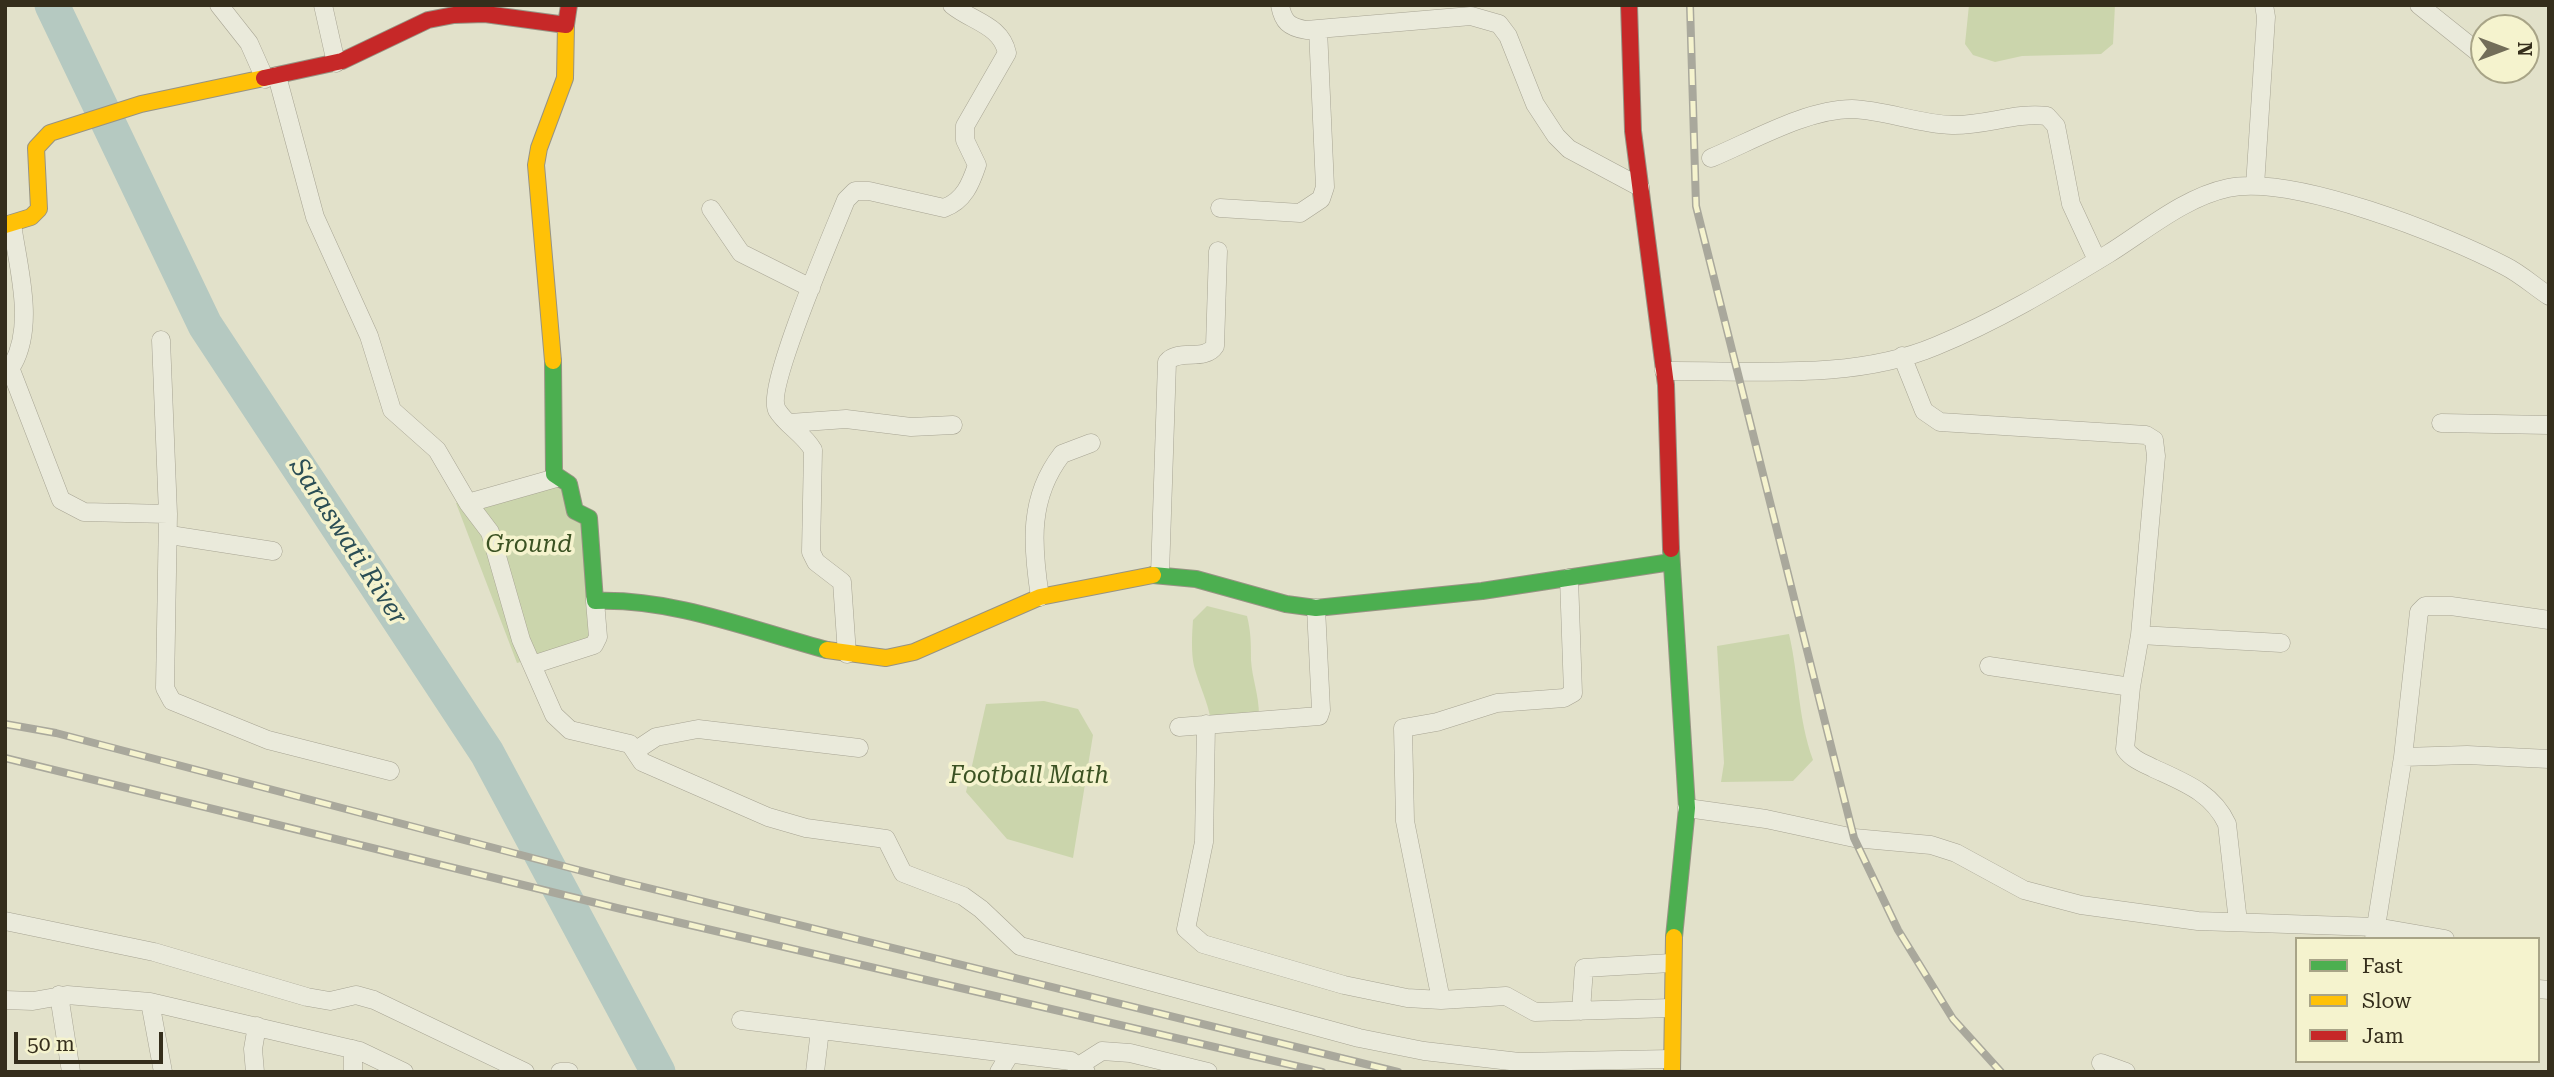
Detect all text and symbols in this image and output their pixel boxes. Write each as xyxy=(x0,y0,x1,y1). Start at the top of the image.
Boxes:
north arrow xyxy=(2470,14,2540,84)
text: N xyxy=(2513,42,2536,56)
water label: Saraswati River xyxy=(282,453,414,631)
park label: Ground xyxy=(486,531,572,559)
park label: Football Math xyxy=(949,762,1109,790)
legend xyxy=(2295,937,2540,1063)
text: Fast xyxy=(2362,954,2403,978)
text: Slow xyxy=(2362,989,2411,1013)
scale bar xyxy=(18,1018,166,1062)
text: Jam xyxy=(2362,1024,2404,1048)
text: 50 m xyxy=(27,1032,75,1056)

